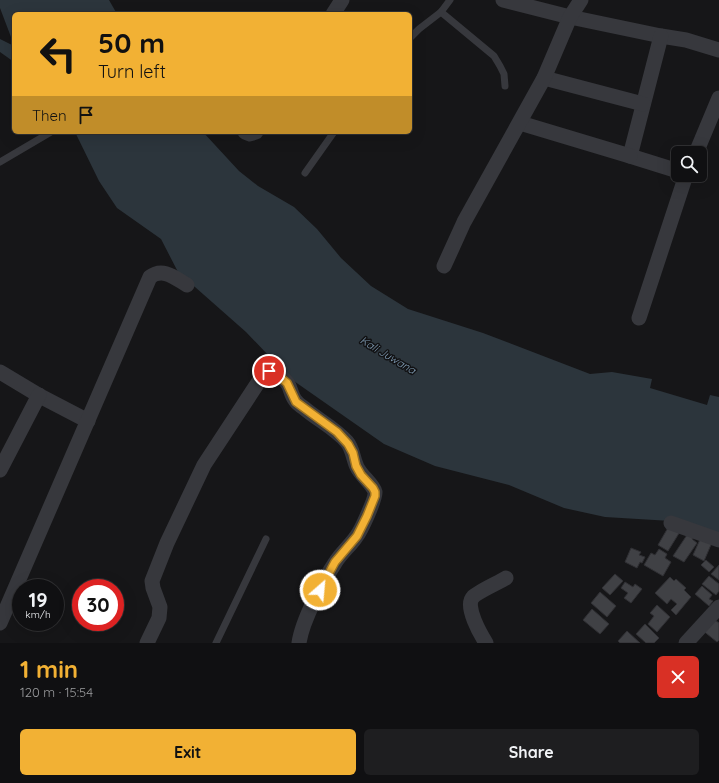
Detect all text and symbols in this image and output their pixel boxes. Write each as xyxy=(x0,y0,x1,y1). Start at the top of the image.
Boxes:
text: 50 m xyxy=(98,25,165,60)
icon: left xyxy=(32,28,84,80)
text: Turn left xyxy=(98,60,166,83)
icon: arrive xyxy=(75,104,97,126)
text: Then xyxy=(32,106,67,125)
map controls xyxy=(671,146,707,182)
button: search xyxy=(671,146,707,182)
water label: Kali Juwana xyxy=(358,333,420,378)
pin xyxy=(252,354,286,388)
icon: arrive xyxy=(258,360,280,382)
position arrow xyxy=(299,569,341,611)
speed limit sign: 30 xyxy=(72,579,124,631)
text: 19 xyxy=(28,587,48,612)
text: km/h xyxy=(25,608,51,621)
text: 1 min xyxy=(20,654,78,684)
button: close xyxy=(657,656,699,698)
text: 120 m · 15:54 xyxy=(20,684,93,700)
button: Exit xyxy=(20,729,356,775)
button: Share xyxy=(364,729,699,775)

